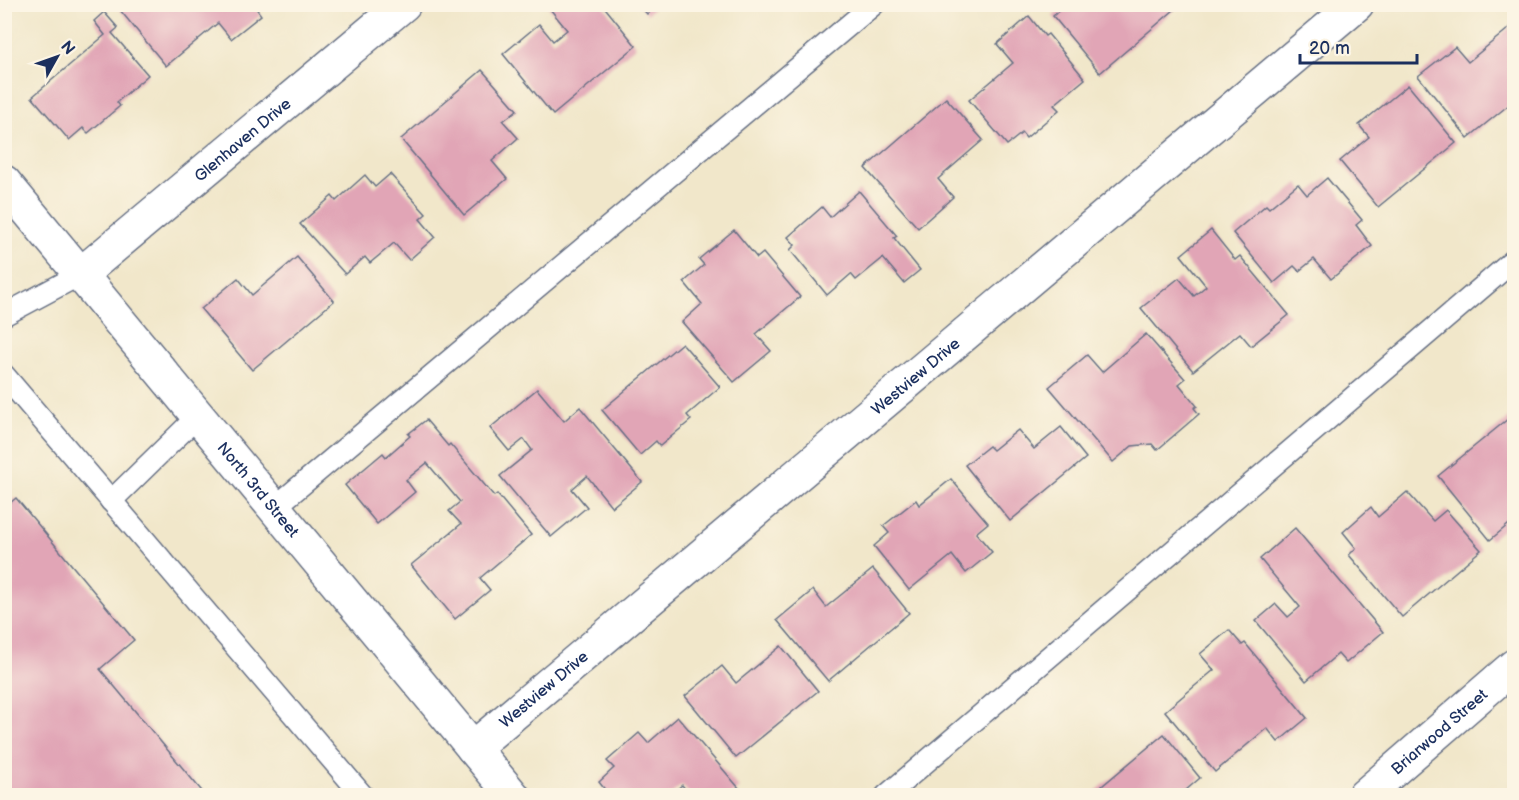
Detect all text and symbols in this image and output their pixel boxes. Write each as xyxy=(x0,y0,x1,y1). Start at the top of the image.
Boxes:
north arrow xyxy=(27,27,87,87)
scale bar xyxy=(1300,27,1417,65)
text: N xyxy=(56,38,78,59)
text: 20 m xyxy=(1309,38,1350,59)
street label: Glenhaven Drive xyxy=(191,94,296,186)
street label: Westview Drive xyxy=(868,334,965,420)
street label: North 3rd Street xyxy=(213,439,302,542)
street label: Westview Drive xyxy=(496,647,593,732)
street label: Briarwood Street xyxy=(1388,685,1492,779)

